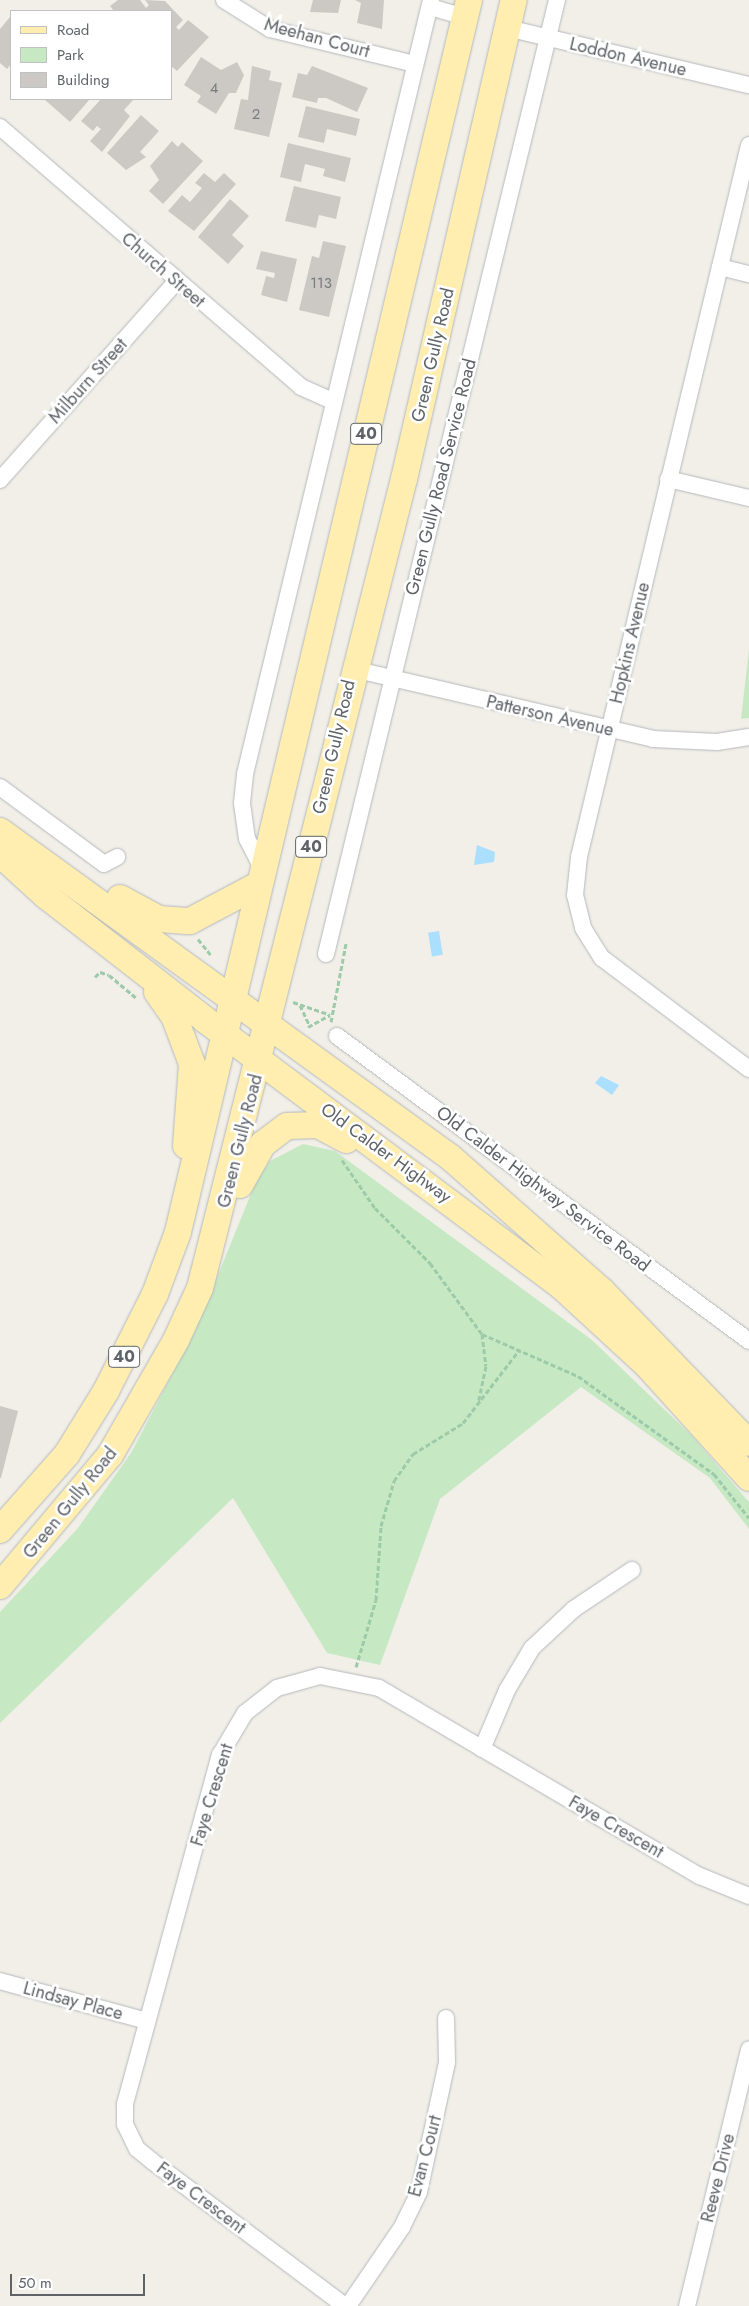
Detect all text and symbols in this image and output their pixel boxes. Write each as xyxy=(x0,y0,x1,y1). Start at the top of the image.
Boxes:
legend xyxy=(10,10,172,100)
street label: Meehan Court xyxy=(262,14,372,62)
text: Road xyxy=(57,19,89,41)
street label: Loddon Avenue xyxy=(568,33,688,81)
text: Park xyxy=(57,44,84,66)
text: Building xyxy=(57,69,109,91)
house number: 4 xyxy=(210,80,218,98)
house number: 2 xyxy=(252,106,260,124)
street label: Church Street xyxy=(117,228,209,312)
house number: 113 xyxy=(310,275,332,293)
street label: Green Gully Road xyxy=(407,286,459,424)
street label: Milburn Street xyxy=(44,334,132,428)
street label: Green Gully Road Service Road xyxy=(401,356,481,598)
road number: 40 xyxy=(350,420,382,448)
street label: Hopkins Avenue xyxy=(606,580,654,706)
street label: Green Gully Road xyxy=(308,678,360,816)
street label: Patterson Avenue xyxy=(484,691,616,741)
road number: 40 xyxy=(295,834,327,860)
street label: Green Gully Road xyxy=(213,1072,267,1210)
street label: Old Calder Highway xyxy=(316,1098,456,1208)
street label: Old Calder Highway Service Road xyxy=(432,1102,654,1276)
road number: 40 xyxy=(108,1344,140,1370)
street label: Green Gully Road xyxy=(18,1443,122,1563)
street label: Faye Crescent xyxy=(186,1741,238,1849)
street label: Faye Crescent xyxy=(565,1791,667,1863)
street label: Lindsay Place xyxy=(21,1977,125,2025)
street label: Evan Court xyxy=(404,2113,446,2199)
street label: Reeve Drive xyxy=(697,2131,739,2225)
street label: Faye Crescent xyxy=(152,2158,250,2238)
scale bar xyxy=(12,2264,148,2296)
text: 50 m xyxy=(18,2272,52,2294)

